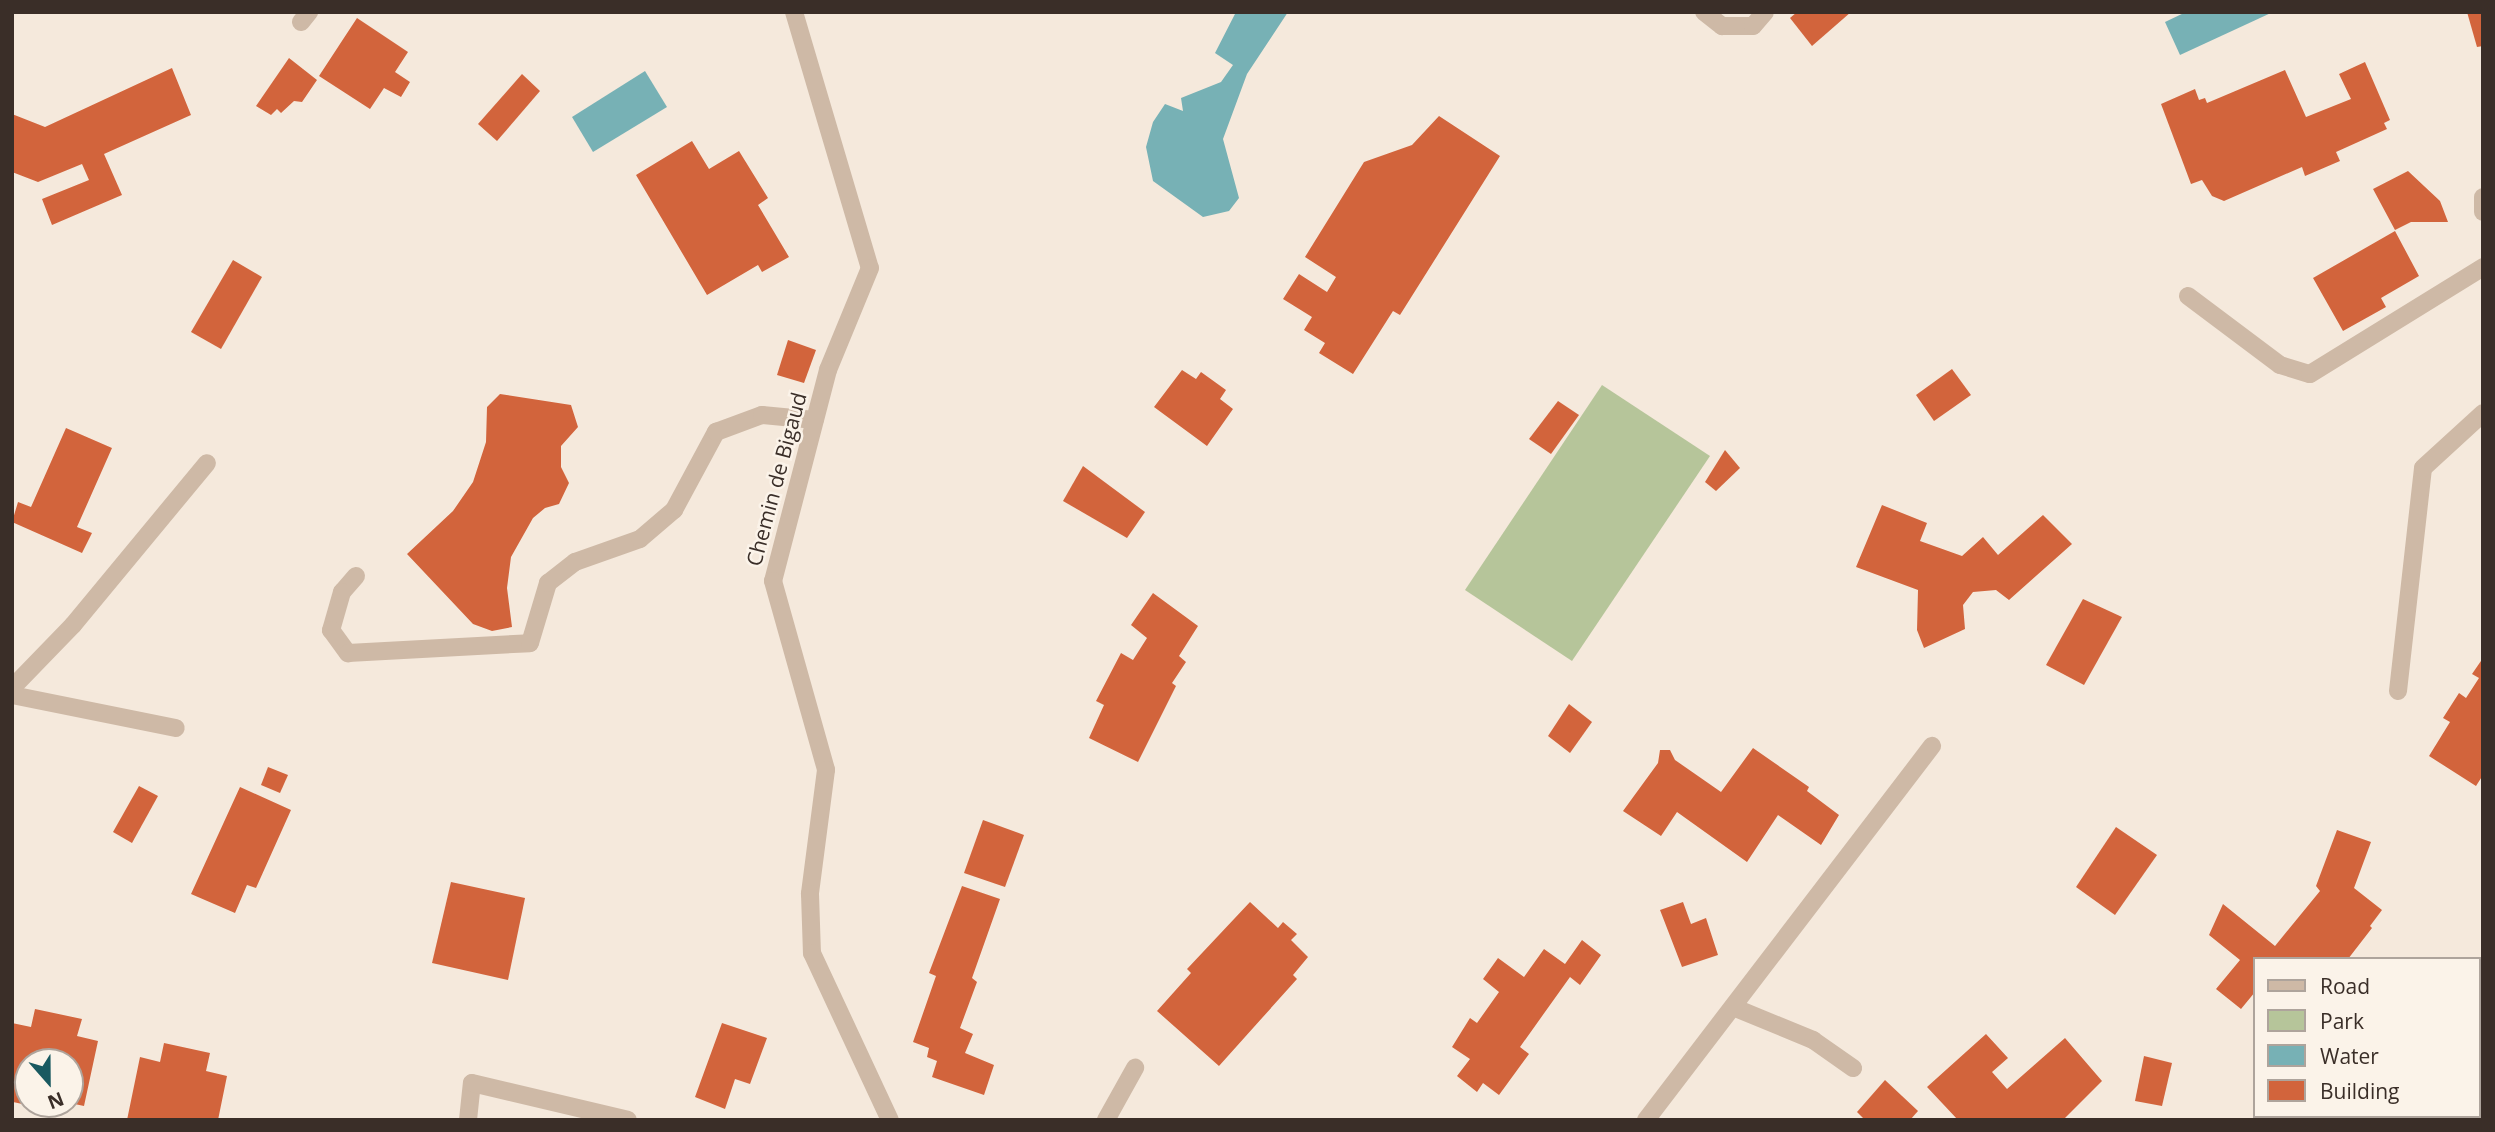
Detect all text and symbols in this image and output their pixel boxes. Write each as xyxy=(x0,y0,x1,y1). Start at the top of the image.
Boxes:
street label: Chemin de Bigaud xyxy=(741,389,811,569)
legend xyxy=(2254,957,2481,1118)
text: Road xyxy=(2320,972,2370,1000)
text: Park xyxy=(2320,1007,2364,1035)
text: Water xyxy=(2320,1042,2379,1070)
north arrow xyxy=(14,1048,84,1118)
text: Building xyxy=(2320,1077,2399,1105)
text: N xyxy=(44,1086,68,1116)

